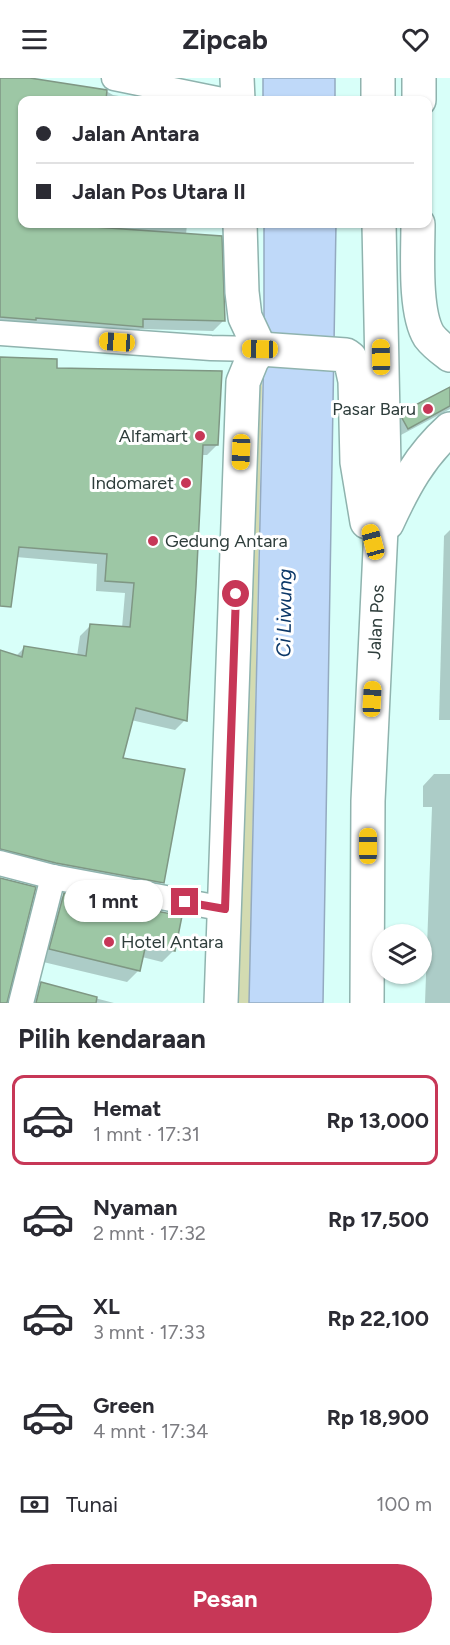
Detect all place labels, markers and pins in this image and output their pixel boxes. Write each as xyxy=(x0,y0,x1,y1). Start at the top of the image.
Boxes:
place label: Pasar Baru xyxy=(332,398,416,420)
marker: Pasar Baru xyxy=(421,402,435,416)
place label: Alfamart xyxy=(119,425,188,447)
marker: Alfamart xyxy=(193,429,207,443)
place label: Indomaret xyxy=(91,472,174,494)
marker: Indomaret xyxy=(179,476,193,490)
place label: Gedung Antara xyxy=(165,530,288,552)
marker: Gedung Antara xyxy=(146,534,160,548)
place label: Hotel Antara xyxy=(121,931,223,953)
marker: Hotel Antara xyxy=(102,935,116,949)

